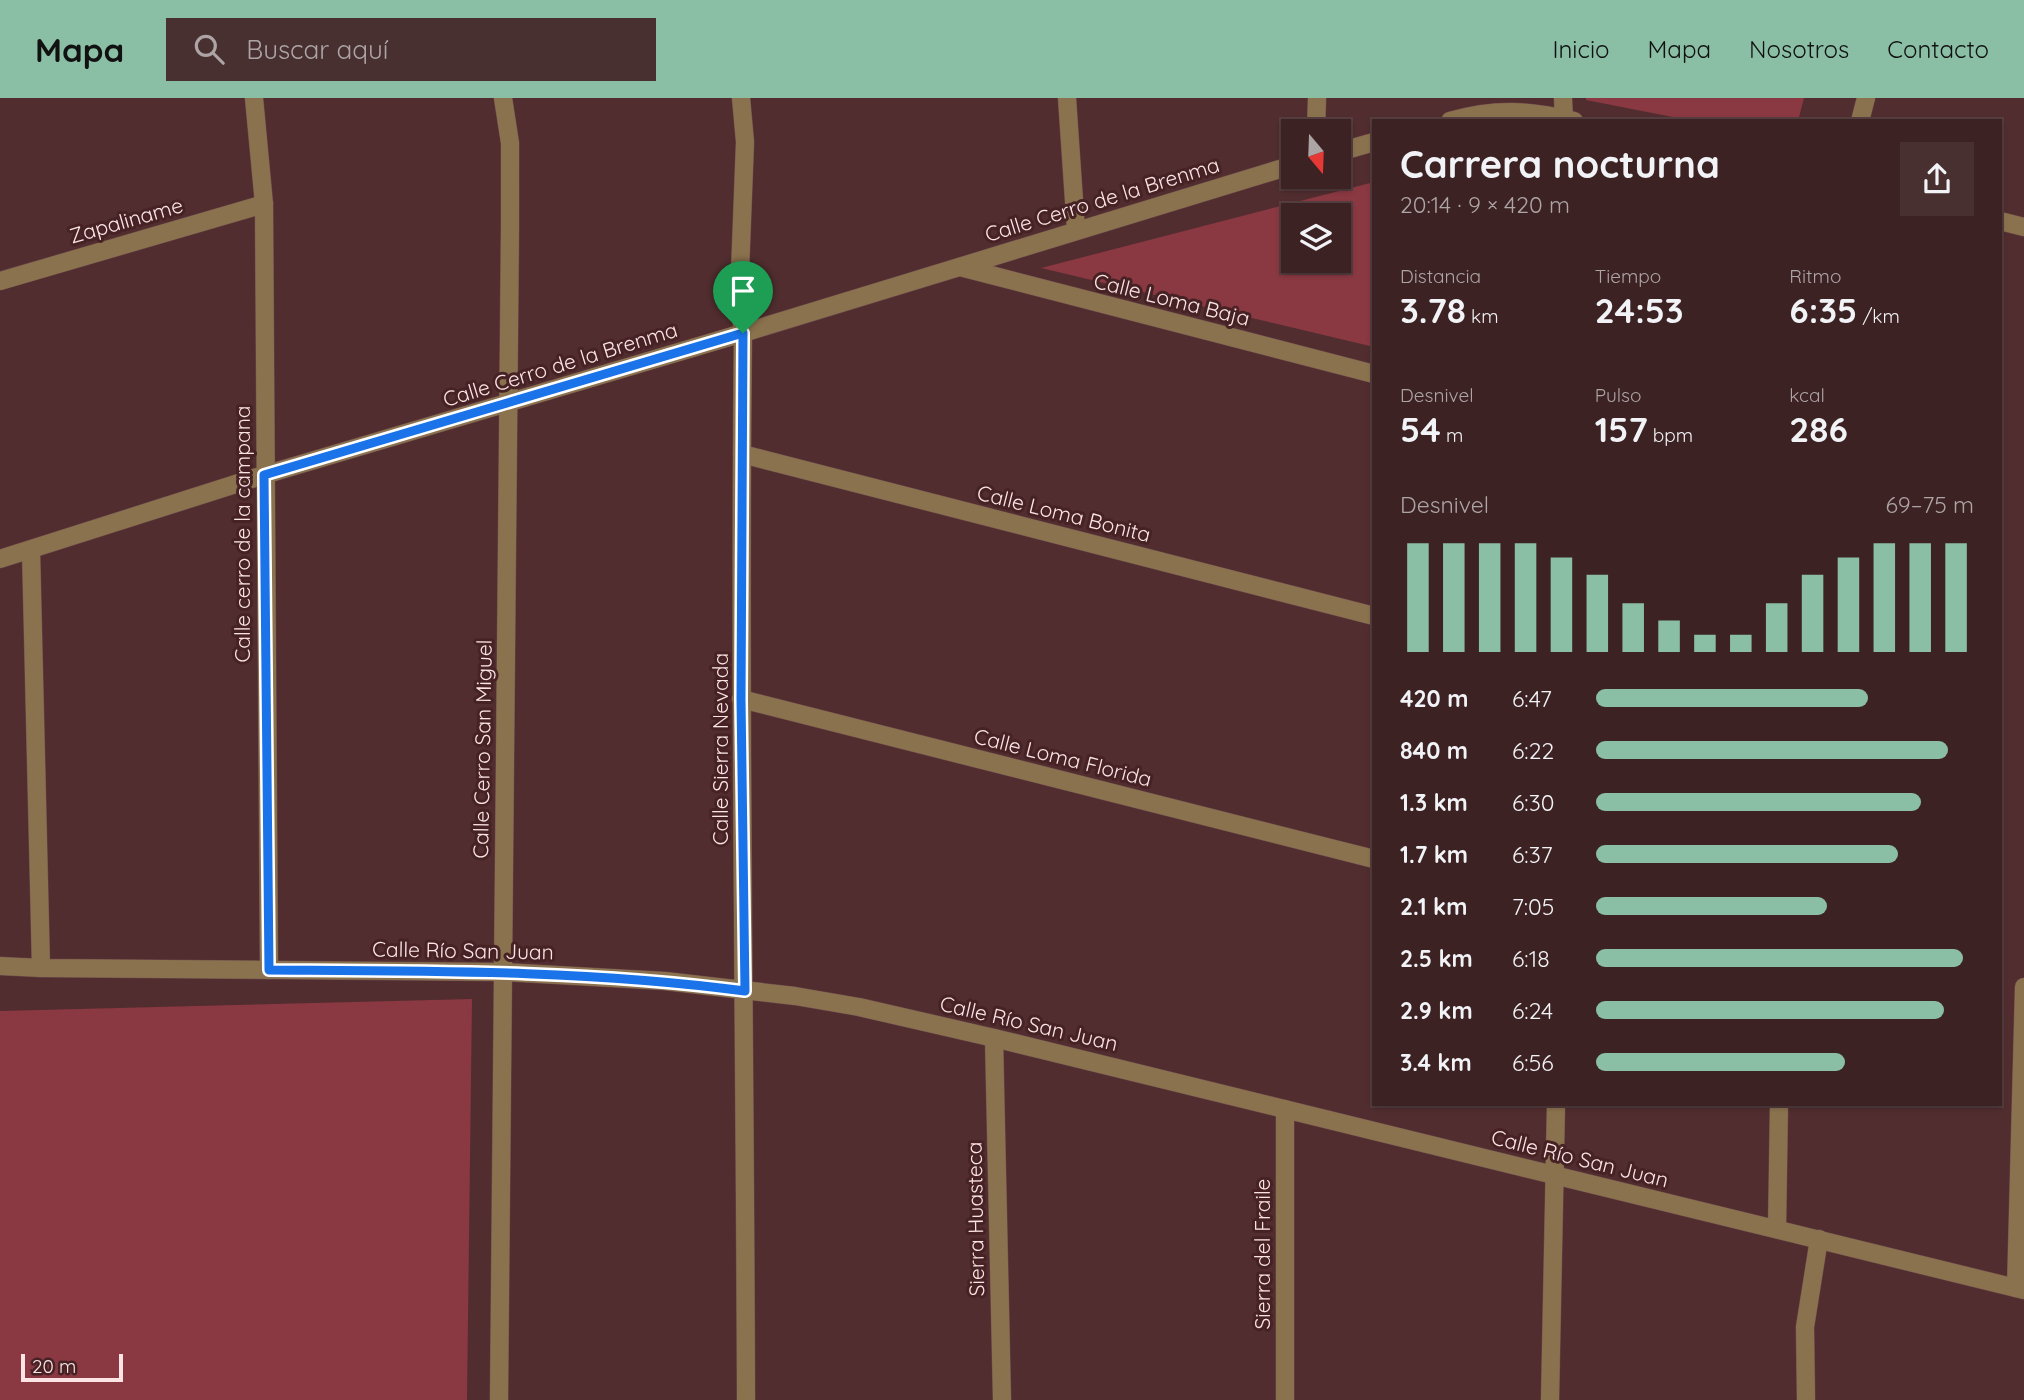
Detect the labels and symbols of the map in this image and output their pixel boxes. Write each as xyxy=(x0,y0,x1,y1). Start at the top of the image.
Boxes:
north arrow xyxy=(1281,119,1351,189)
street label: Calle Cerro de la Brenma xyxy=(982,151,1222,247)
street label: Zapaliname xyxy=(66,191,186,249)
pin xyxy=(713,261,773,333)
street label: Calle Loma Baja xyxy=(1091,267,1253,331)
street label: Calle Cerro de la Brenma xyxy=(440,316,680,412)
street label: Calle cerro de la campana xyxy=(229,405,255,663)
street label: Calle Loma Bonita xyxy=(975,479,1153,547)
street label: Calle Cerro San Miguel xyxy=(467,639,497,859)
street label: Calle Sierra Nevada xyxy=(707,653,733,845)
street label: Calle Loma Florida xyxy=(971,722,1155,792)
street label: Calle Río San Juan xyxy=(372,935,554,965)
street label: Calle Río San Juan xyxy=(938,990,1120,1056)
street label: Calle Río San Juan xyxy=(1489,1123,1671,1193)
street label: Sierra Huasteca xyxy=(961,1141,989,1297)
street label: Sierra del Fraile xyxy=(1249,1179,1275,1329)
scale bar xyxy=(21,1351,122,1383)

